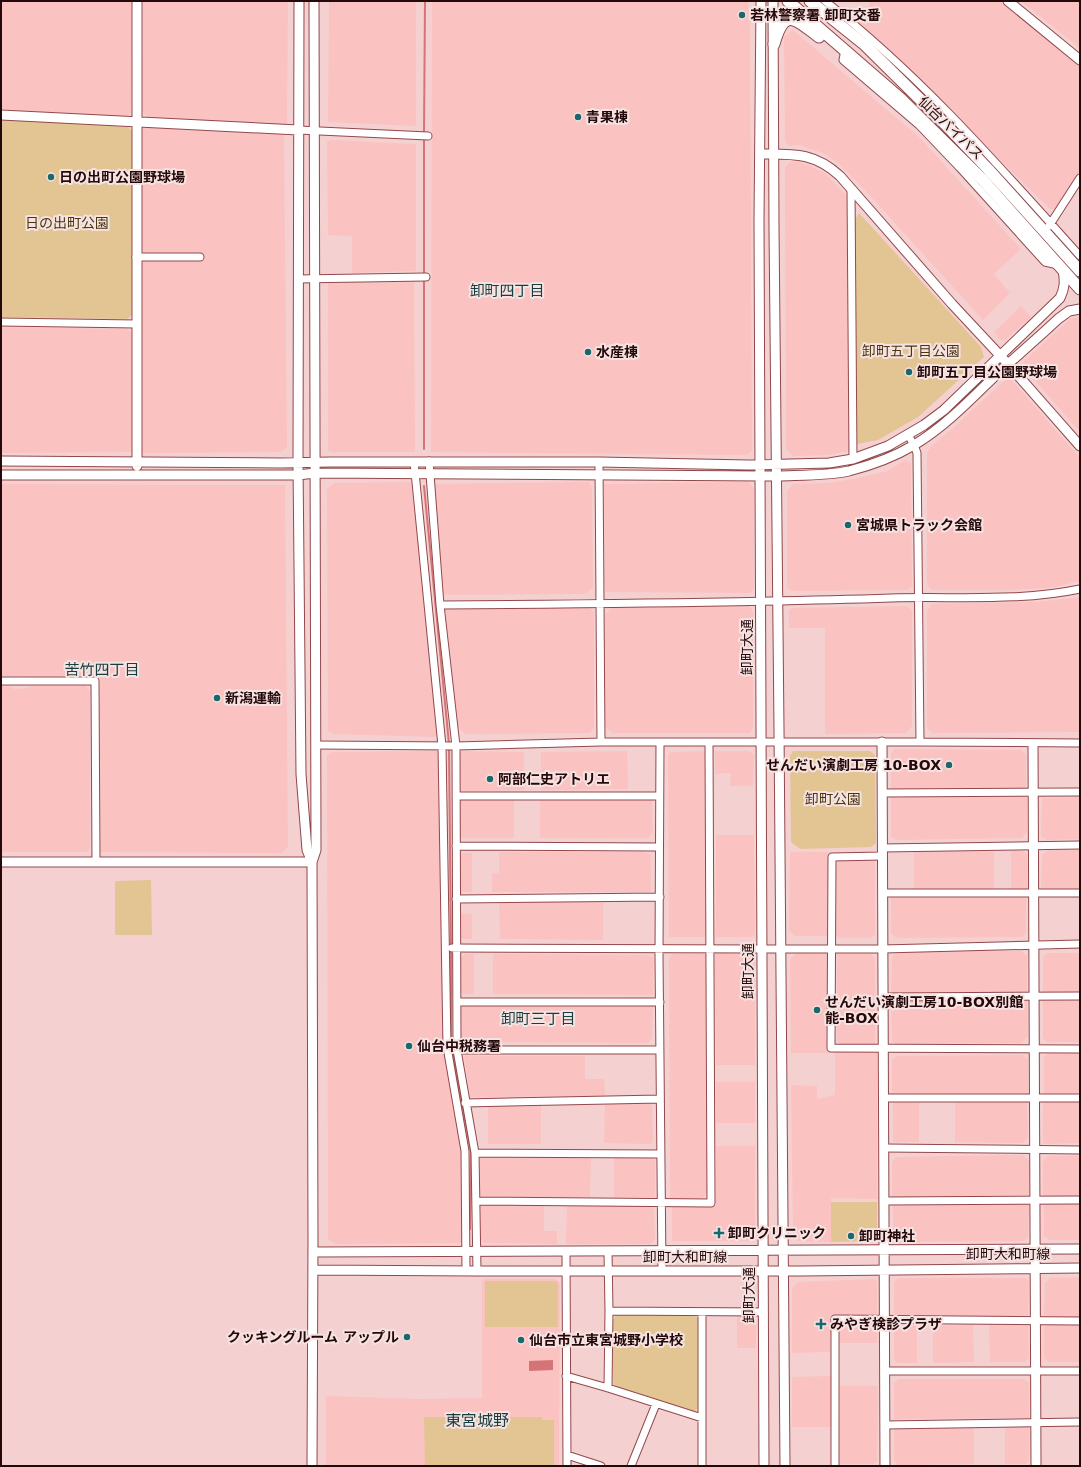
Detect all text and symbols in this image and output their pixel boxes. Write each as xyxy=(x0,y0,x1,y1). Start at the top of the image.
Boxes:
place label: 若林警察署 卸町交番 xyxy=(750,7,881,23)
marker: 若林警察署 卸町交番 xyxy=(737,10,747,20)
street label: 仙台バイパス xyxy=(915,93,987,163)
place label: 青果棟 xyxy=(586,109,628,125)
marker: 青果棟 xyxy=(573,112,583,122)
place label: 日の出町公園野球場 xyxy=(59,169,185,185)
marker: 日の出町公園野球場 xyxy=(46,172,56,182)
park label: 日の出町公園 xyxy=(25,215,109,231)
district label: 卸町四丁目 xyxy=(469,282,545,300)
park label: 卸町五丁目公園 xyxy=(862,343,960,359)
place label: 水産棟 xyxy=(596,344,638,360)
marker: 水産棟 xyxy=(583,347,593,357)
place label: 卸町五丁目公園野球場 xyxy=(917,364,1057,380)
marker: 卸町五丁目公園野球場 xyxy=(904,367,914,377)
place label: 宮城県トラック会館 xyxy=(856,517,982,533)
marker: 宮城県トラック会館 xyxy=(843,520,853,530)
street label: 卸町大通 xyxy=(739,619,755,675)
district label: 苦竹四丁目 xyxy=(64,661,140,679)
place label: 新潟運輸 xyxy=(225,690,281,706)
marker: 新潟運輸 xyxy=(212,693,222,703)
place label: せんだい演劇工房 10-BOX xyxy=(766,757,941,773)
marker: せんだい演劇工房 10-BOX xyxy=(944,760,954,770)
place label: 阿部仁史アトリエ xyxy=(498,771,610,787)
marker: 阿部仁史アトリエ xyxy=(485,774,495,784)
park label: 卸町公園 xyxy=(805,791,861,807)
street label: 卸町大通 xyxy=(740,943,756,999)
place label: せんだい演劇工房10-BOX別館 能-BOX xyxy=(825,994,1023,1026)
marker: せんだい演劇工房10-BOX別館 能-BOX xyxy=(812,1005,822,1015)
district label: 卸町三丁目 xyxy=(500,1010,576,1028)
place label: 仙台中税務署 xyxy=(417,1038,501,1054)
marker: 仙台中税務署 xyxy=(404,1041,414,1051)
place label: 卸町クリニック xyxy=(728,1225,826,1241)
marker: 卸町クリニック xyxy=(713,1227,725,1239)
place label: 卸町神社 xyxy=(859,1228,915,1244)
marker: 卸町神社 xyxy=(846,1231,856,1241)
street label: 卸町大和町線 xyxy=(966,1246,1050,1262)
street label: 卸町大和町線 xyxy=(643,1249,727,1265)
street label: 卸町大通 xyxy=(741,1267,757,1323)
place label: みやぎ検診プラザ xyxy=(830,1316,942,1332)
marker: みやぎ検診プラザ xyxy=(815,1318,827,1330)
place label: クッキングルーム アップル xyxy=(227,1329,399,1345)
marker: クッキングルーム アップル xyxy=(402,1332,412,1342)
place label: 仙台市立東宮城野小学校 xyxy=(529,1332,683,1348)
marker: 仙台市立東宮城野小学校 xyxy=(516,1335,526,1345)
district label: 東宮城野 xyxy=(445,1411,509,1430)

